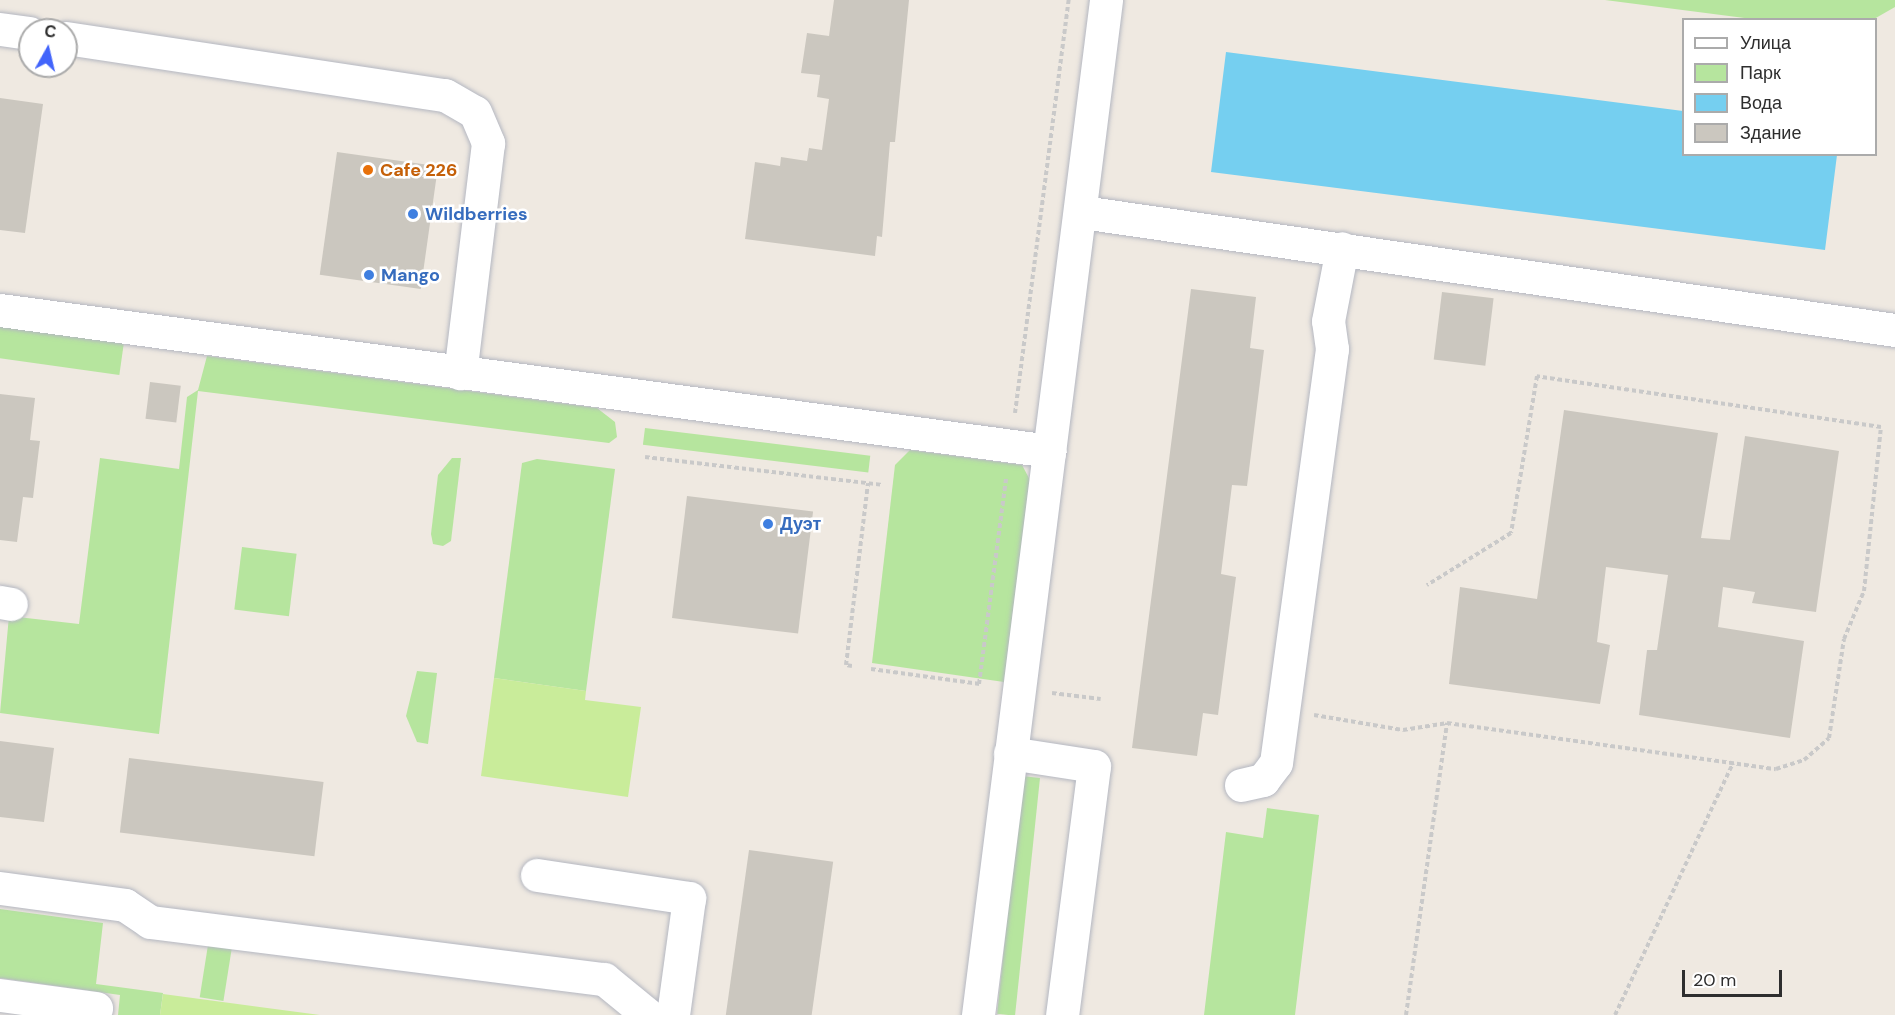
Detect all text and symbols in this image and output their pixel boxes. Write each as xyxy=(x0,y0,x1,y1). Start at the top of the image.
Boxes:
north arrow xyxy=(18,18,78,78)
legend xyxy=(1682,18,1877,156)
text: С xyxy=(43,20,57,43)
text: Улица xyxy=(1740,31,1791,55)
text: Парк xyxy=(1740,61,1781,85)
text: Вода xyxy=(1740,91,1782,115)
text: Здание xyxy=(1740,121,1801,145)
place label: Cafe 226 xyxy=(380,159,457,181)
marker: Cafe 226 xyxy=(361,163,375,177)
place label: Wildberries xyxy=(425,203,528,225)
marker: Wildberries xyxy=(406,207,420,221)
place label: Mango xyxy=(381,264,440,286)
marker: Mango xyxy=(362,268,376,282)
place label: Дуэт xyxy=(780,513,821,535)
marker: Дуэт xyxy=(761,517,775,531)
scale bar xyxy=(1685,958,1786,996)
text: 20 m xyxy=(1693,968,1736,992)

